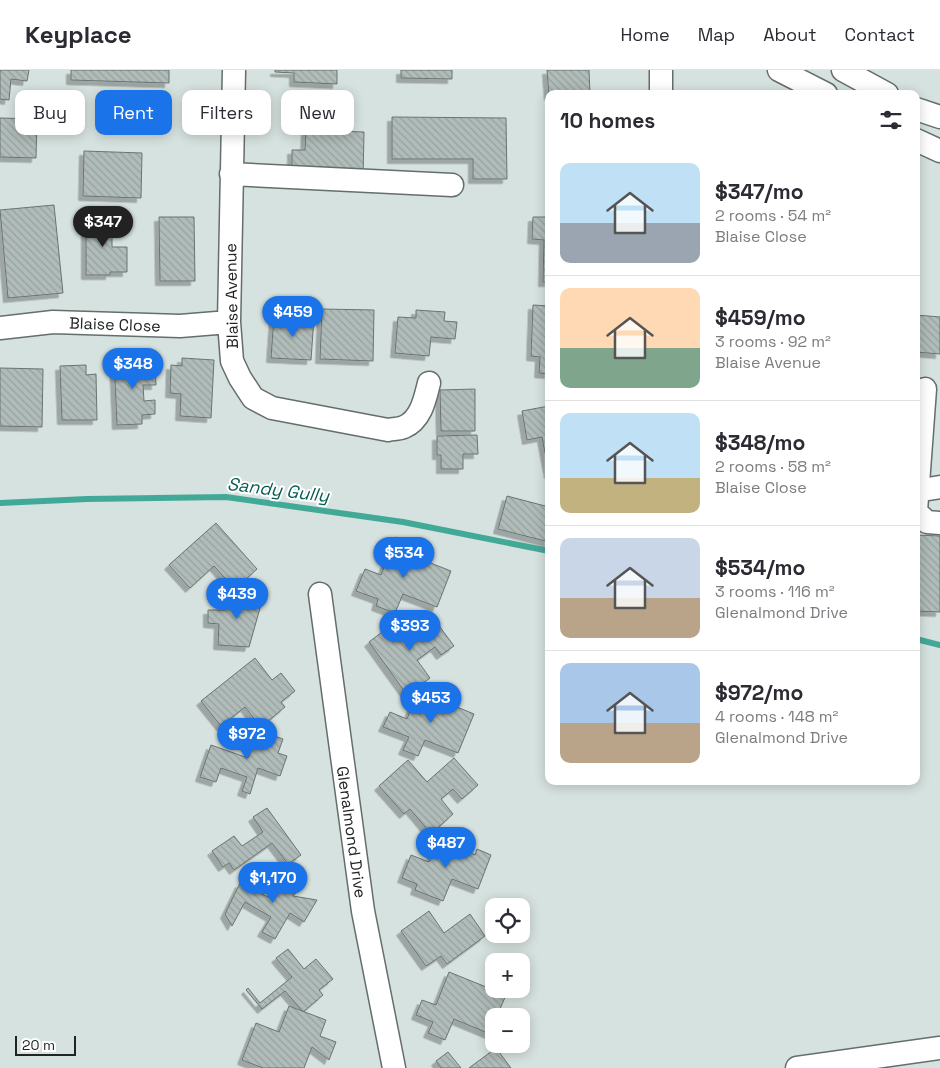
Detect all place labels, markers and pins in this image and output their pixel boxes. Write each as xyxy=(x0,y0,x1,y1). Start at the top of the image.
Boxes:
pin: $347 xyxy=(73,206,133,248)
pin: $459 xyxy=(263,296,323,338)
pin: $348 xyxy=(103,348,163,390)
pin: $534 xyxy=(374,536,434,579)
pin: $439 xyxy=(207,578,267,620)
pin: $393 xyxy=(380,610,440,652)
pin: $453 xyxy=(401,682,461,724)
pin: $972 xyxy=(217,718,277,760)
pin: $487 xyxy=(416,826,476,869)
pin: $1,170 xyxy=(232,862,314,904)

